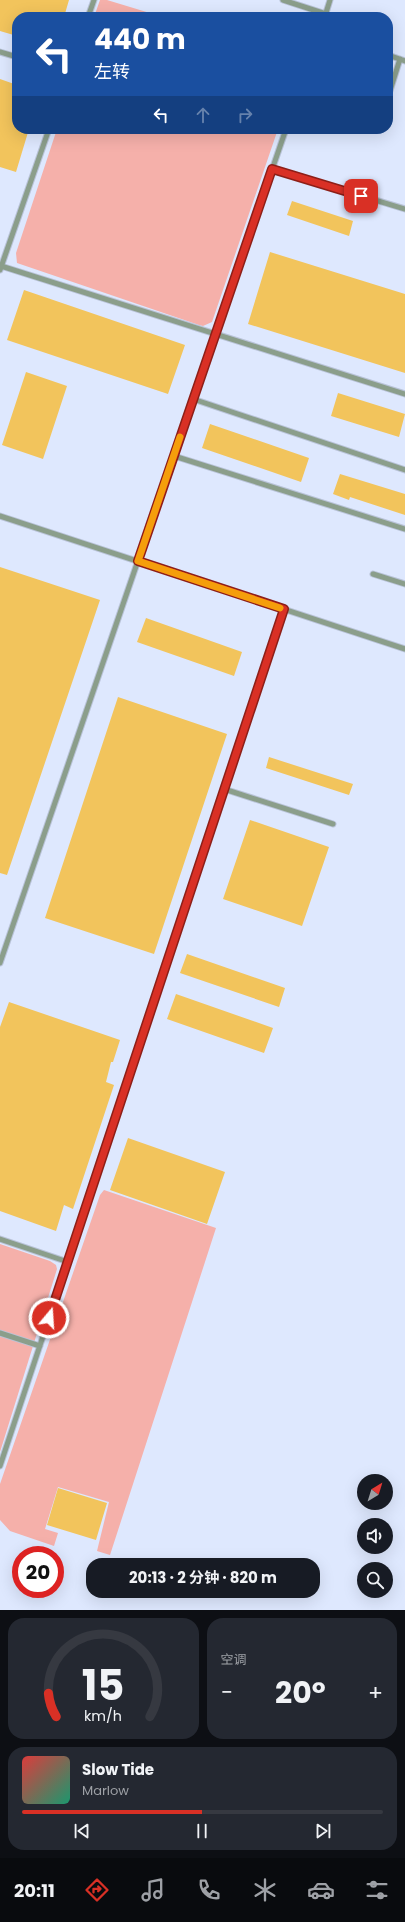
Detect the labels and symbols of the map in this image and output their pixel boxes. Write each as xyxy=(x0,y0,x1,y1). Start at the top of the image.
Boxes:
pin xyxy=(344,179,378,213)
position arrow xyxy=(28,1297,70,1339)
north arrow xyxy=(357,1474,393,1510)
speed limit sign: 20 xyxy=(12,1546,64,1598)

